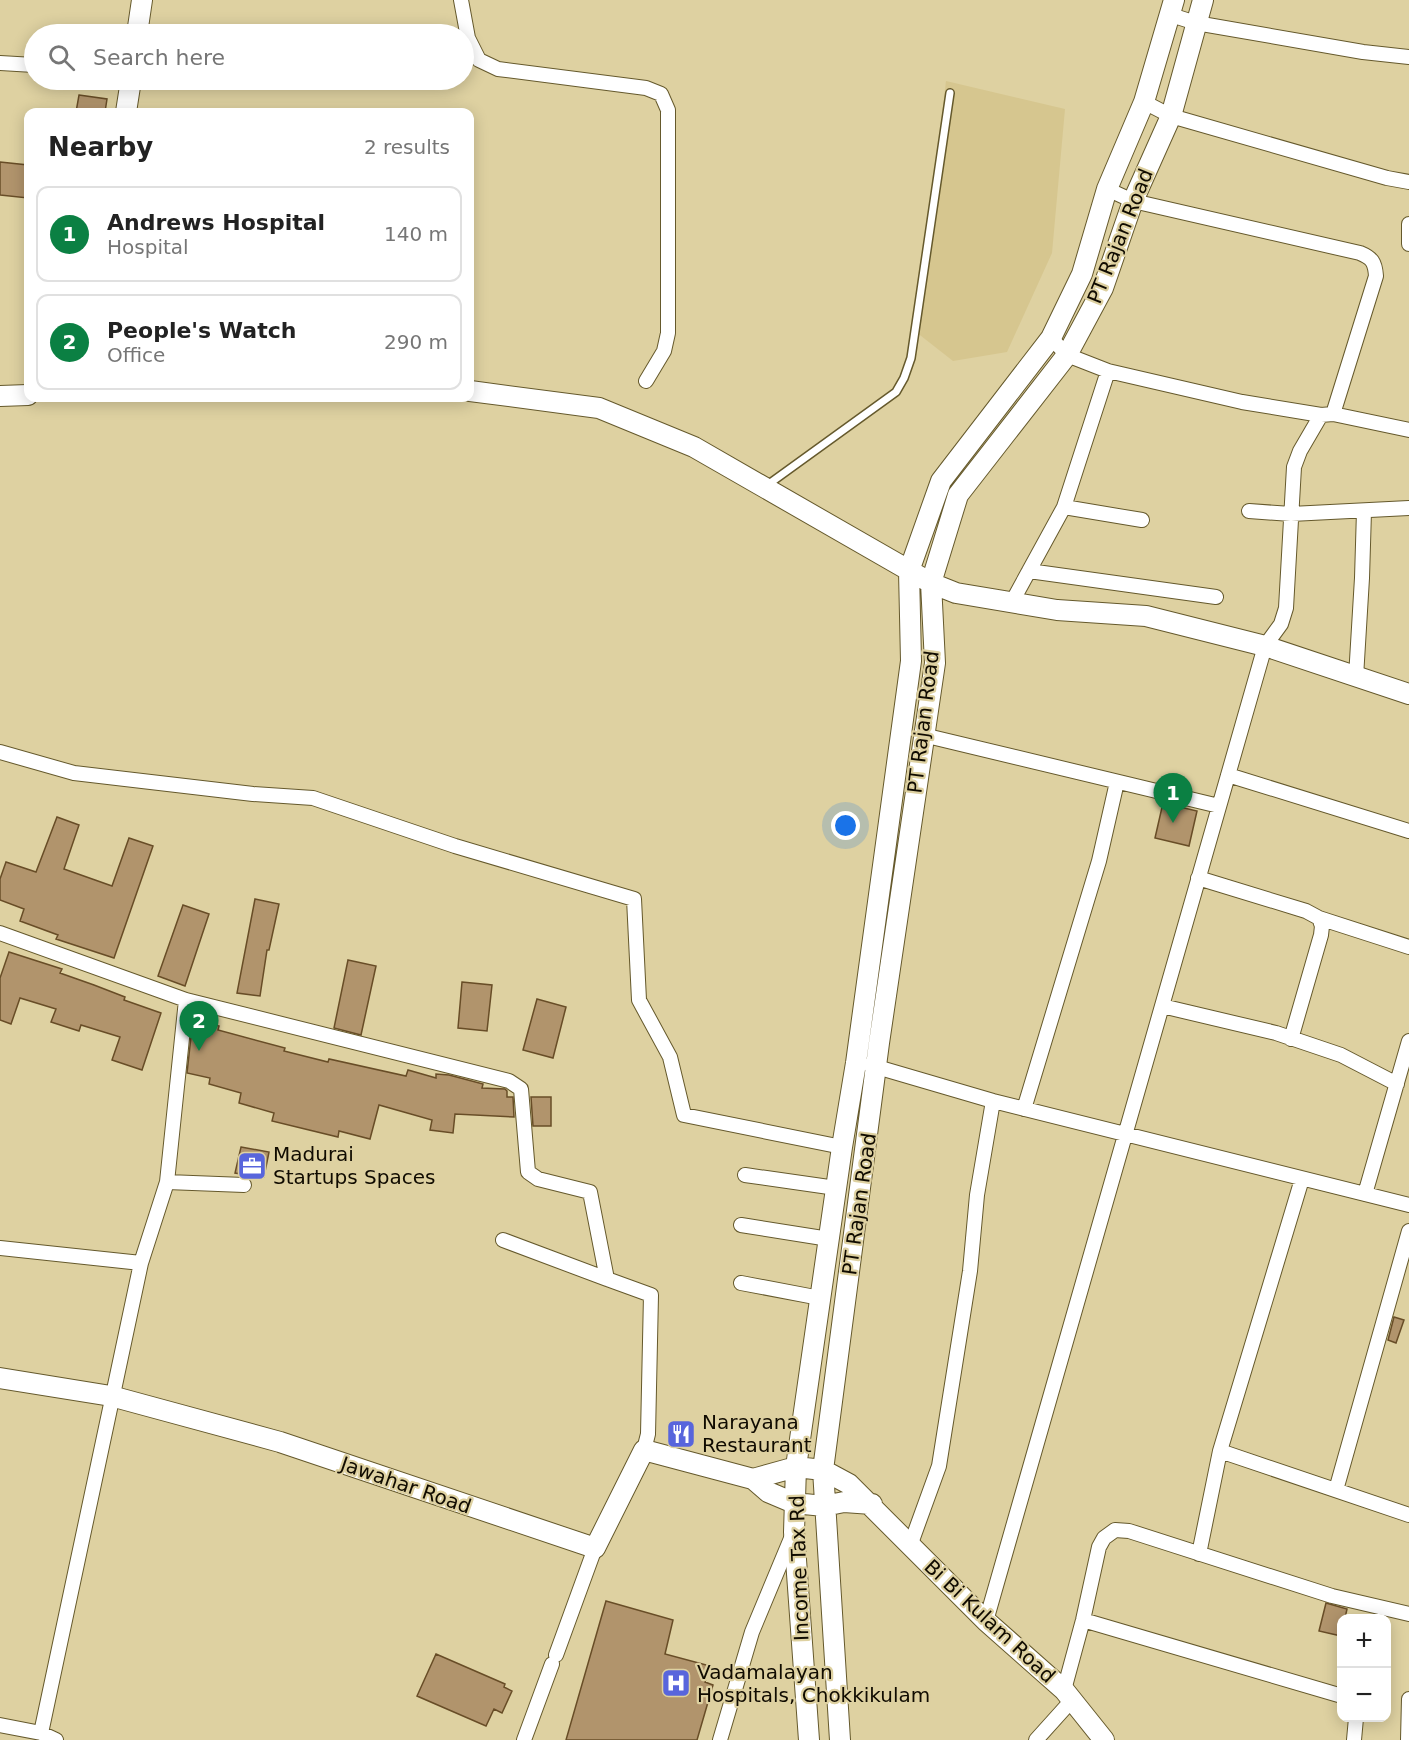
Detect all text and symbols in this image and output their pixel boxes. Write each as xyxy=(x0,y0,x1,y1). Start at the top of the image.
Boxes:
search box xyxy=(24,24,474,90)
icon: search xyxy=(45,41,78,74)
text: Search here xyxy=(93,45,225,70)
text: Nearby xyxy=(48,132,153,162)
text: 2 results xyxy=(364,135,450,159)
street label: PT Rajan Road xyxy=(1082,165,1158,307)
text: Andrews Hospital xyxy=(107,210,325,235)
text: 1 xyxy=(63,222,76,246)
text: 140 m xyxy=(384,222,448,246)
text: Hospital xyxy=(107,235,189,259)
text: People's Watch xyxy=(107,318,296,343)
text: 2 xyxy=(63,330,76,354)
text: 290 m xyxy=(384,330,448,354)
text: Office xyxy=(107,343,165,367)
street label: PT Rajan Road xyxy=(902,649,944,795)
pin: 1 xyxy=(1154,774,1192,823)
your location xyxy=(831,811,860,840)
pin: 2 xyxy=(180,1002,218,1051)
street label: PT Rajan Road xyxy=(837,1131,881,1277)
place label: Madurai Startups Spaces xyxy=(273,1142,435,1189)
office icon: Madurai Startups Spaces xyxy=(236,1150,268,1182)
place label: Narayana Restaurant xyxy=(702,1410,812,1457)
restaurant icon: Narayana Restaurant xyxy=(665,1418,697,1450)
street label: Jawahar Road xyxy=(336,1451,474,1519)
street label: Income Tax Rd xyxy=(784,1495,814,1641)
street label: Bi Bi Kulam Road xyxy=(920,1554,1060,1688)
map controls xyxy=(1337,1614,1391,1722)
button: + xyxy=(1337,1614,1391,1668)
place label: Vadamalayan Hospitals, Chokkikulam xyxy=(697,1660,930,1707)
hospital icon: Vadamalayan Hospitals, Chokkikulam xyxy=(660,1667,692,1699)
button: − xyxy=(1337,1668,1391,1722)

